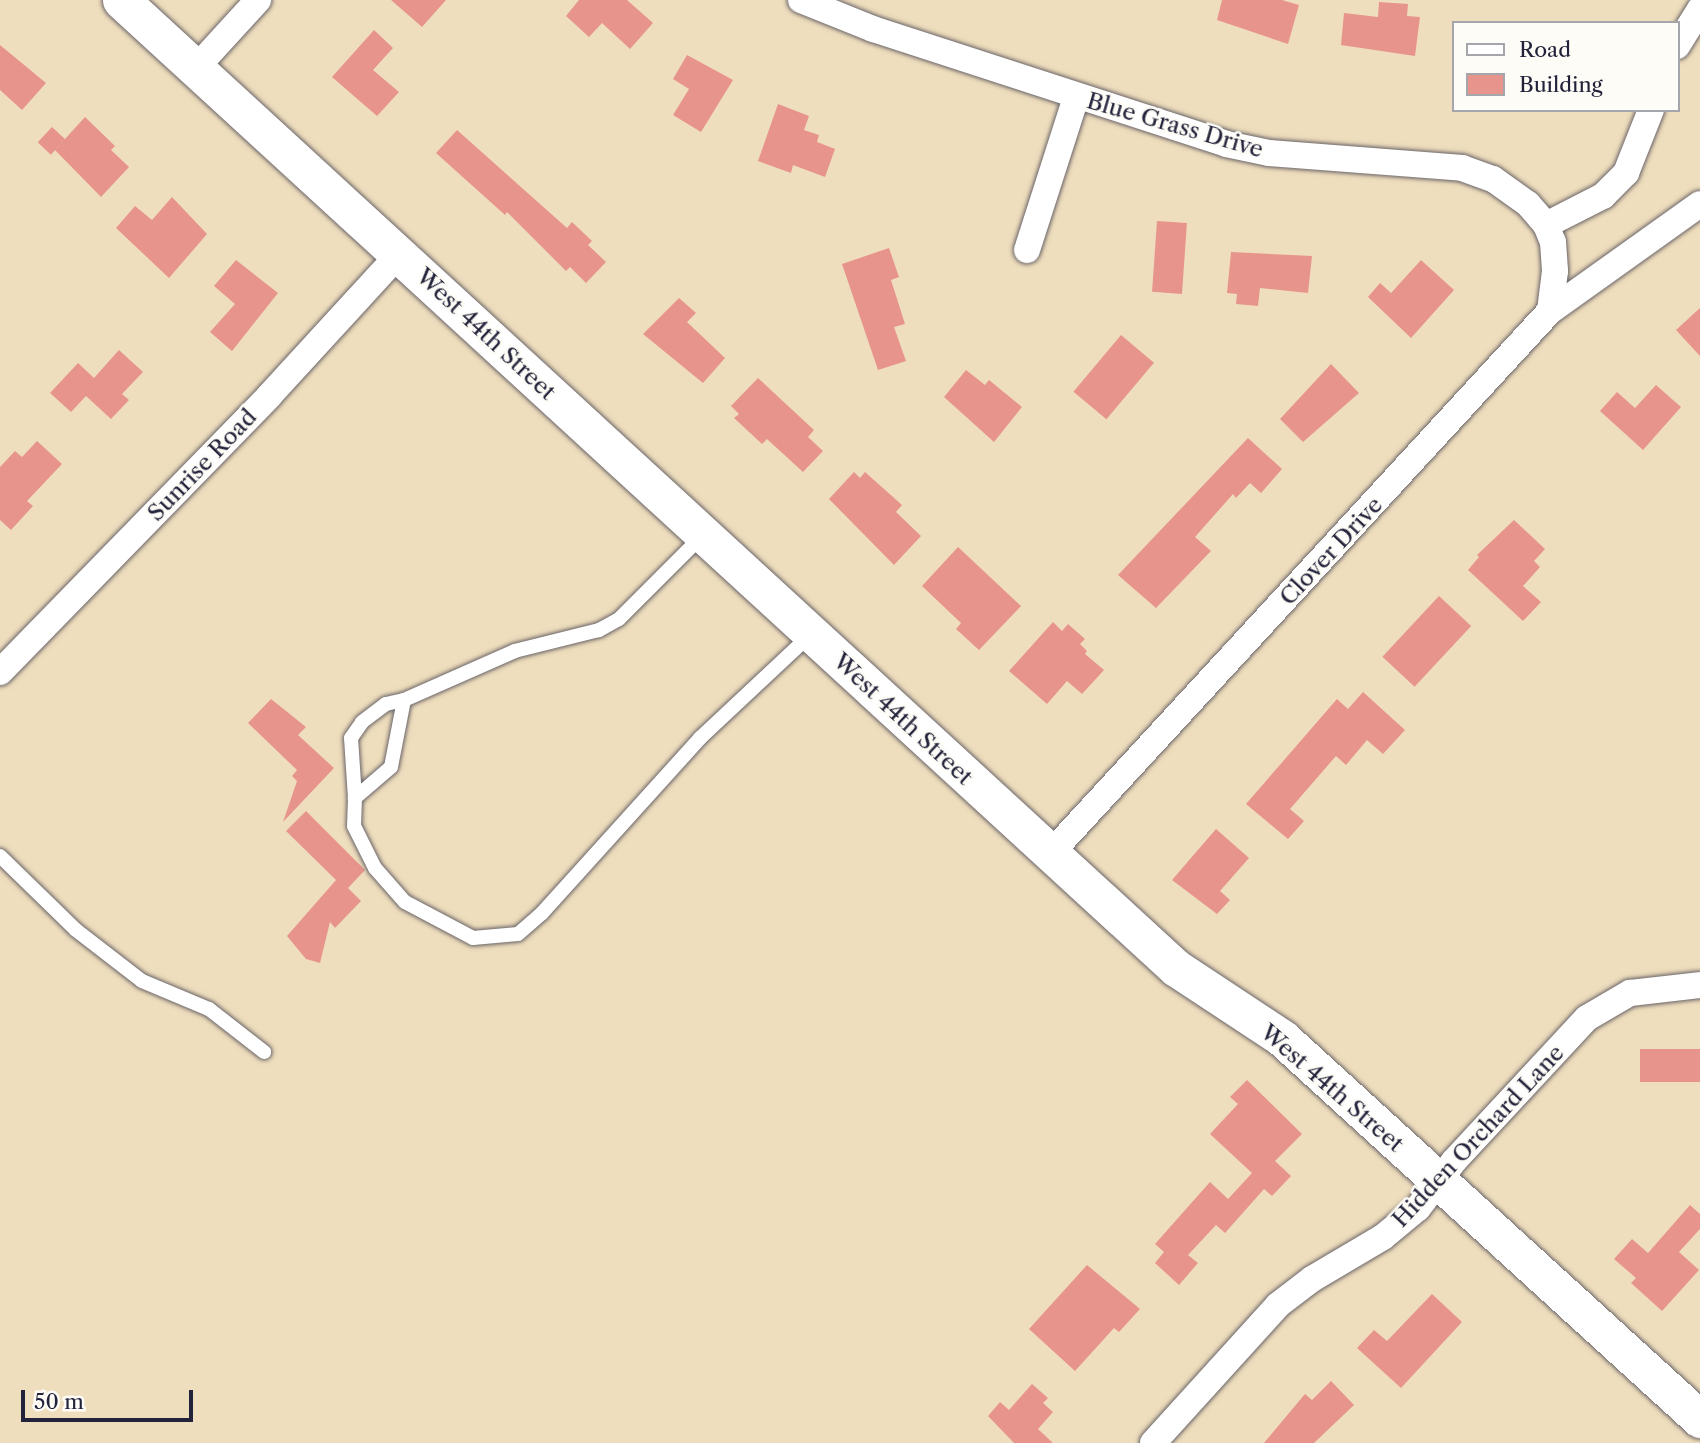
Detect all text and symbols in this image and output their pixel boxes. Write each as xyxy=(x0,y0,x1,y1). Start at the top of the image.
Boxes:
legend xyxy=(1452,21,1679,112)
text: Road xyxy=(1519,37,1571,62)
text: Building xyxy=(1519,72,1603,97)
street label: Blue Grass Drive xyxy=(1084,87,1266,163)
street label: West 44th Street xyxy=(411,262,561,406)
street label: Sunrise Road xyxy=(142,403,262,527)
street label: Clover Drive xyxy=(1274,491,1388,611)
street label: West 44th Street xyxy=(828,647,978,791)
street label: West 44th Street xyxy=(1255,1018,1409,1158)
street label: Hidden Orchard Lane xyxy=(1386,1039,1570,1233)
scale bar xyxy=(24,1376,196,1420)
text: 50 m xyxy=(34,1389,84,1414)

